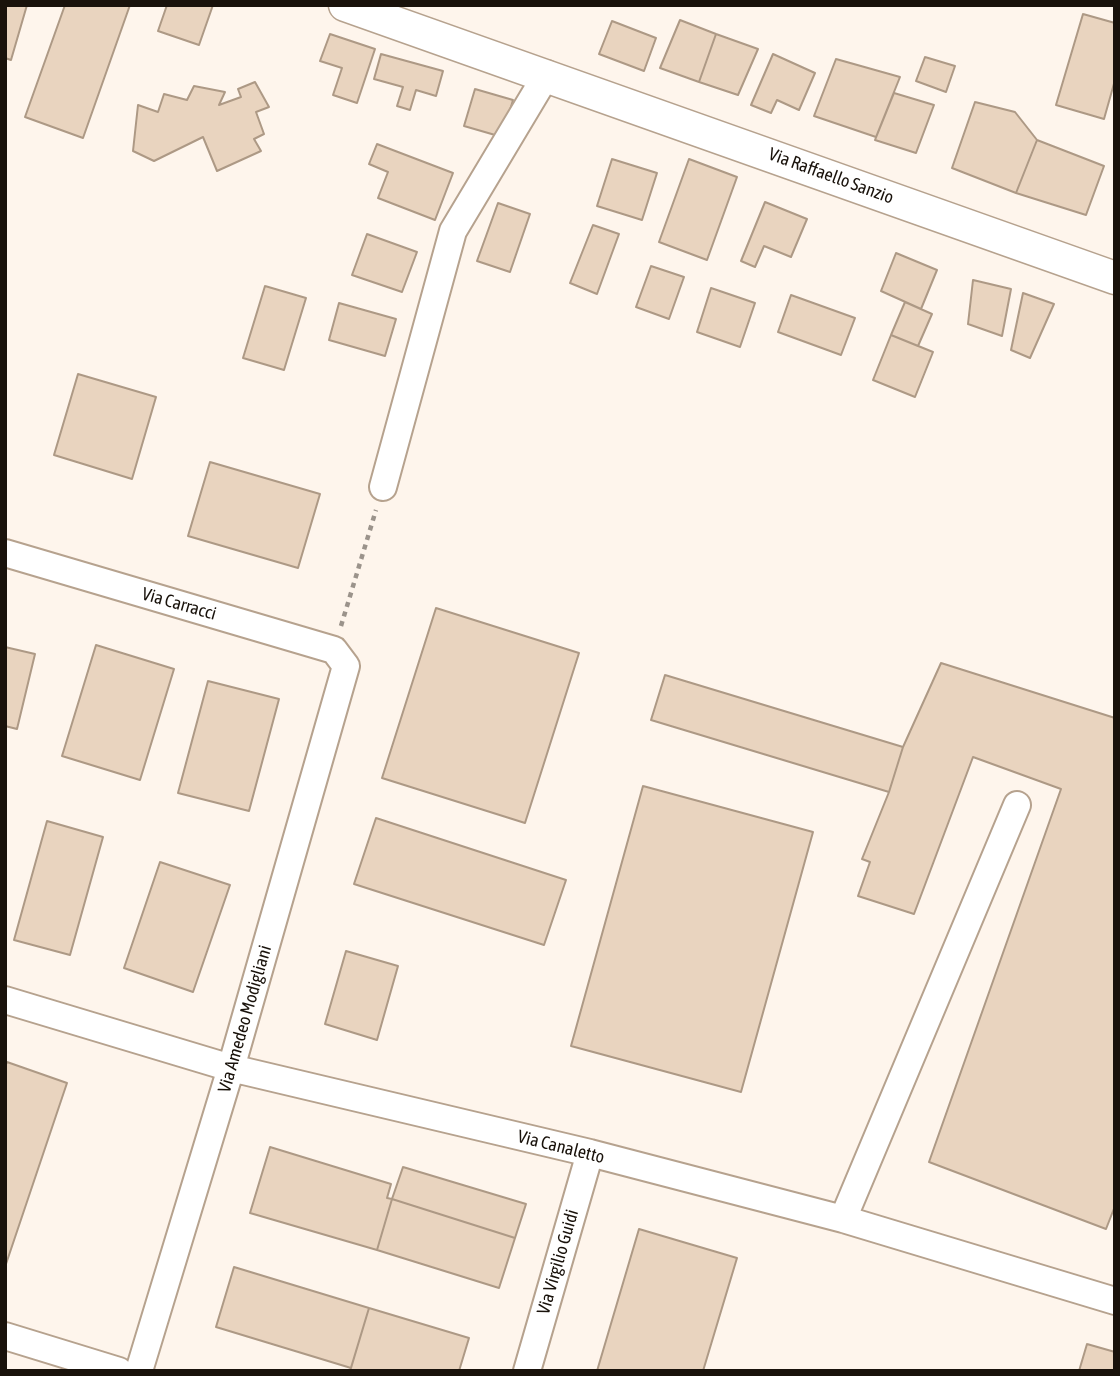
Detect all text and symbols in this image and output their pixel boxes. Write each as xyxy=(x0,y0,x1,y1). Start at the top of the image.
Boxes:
street label: Via Raffaello Sanzio xyxy=(766,143,896,209)
street label: Via Carracci xyxy=(139,583,219,625)
street label: Via Amedeo Modigliani xyxy=(214,943,276,1095)
street label: Via Canaletto xyxy=(515,1126,607,1168)
street label: Via Virgilio Guidi xyxy=(533,1207,583,1317)

